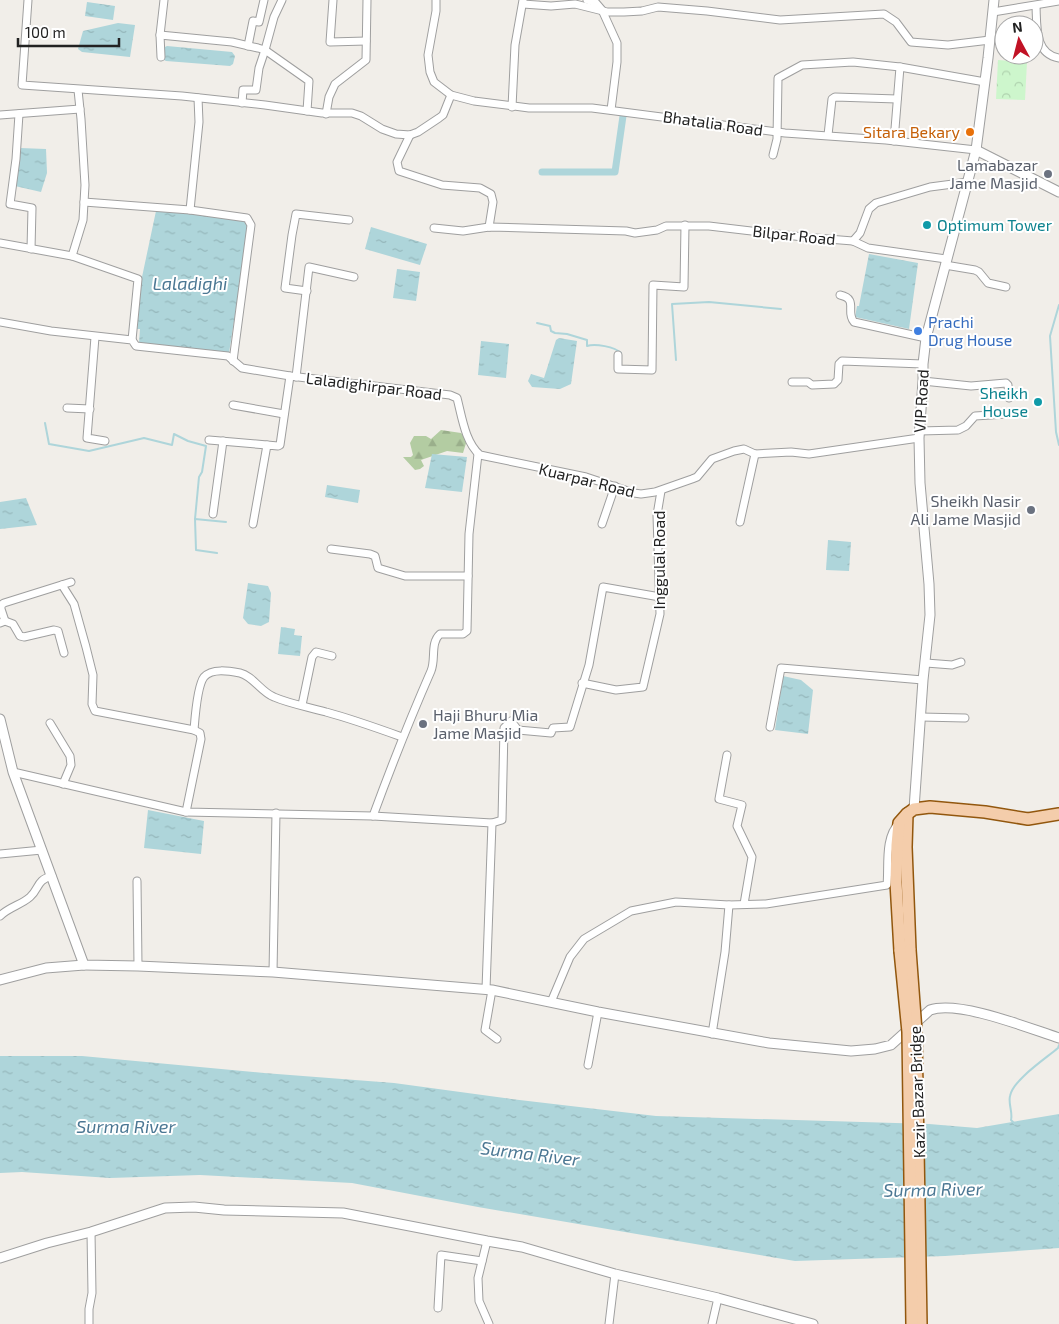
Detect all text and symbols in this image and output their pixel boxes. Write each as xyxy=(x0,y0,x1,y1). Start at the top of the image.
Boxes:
scale bar xyxy=(18,15,119,47)
north arrow xyxy=(994,15,1044,65)
text: N xyxy=(1011,18,1023,36)
text: 100 m xyxy=(25,23,66,41)
street label: Bhatalia Road xyxy=(662,106,764,139)
place label: Sitara Bekary xyxy=(863,122,961,141)
marker: Sitara Bekary xyxy=(964,126,976,138)
place label: Lamabazar Jame Masjid xyxy=(950,155,1039,193)
marker: Lamabazar Jame Masjid xyxy=(1042,168,1054,180)
place label: Optimum Tower xyxy=(937,215,1053,234)
marker: Optimum Tower xyxy=(921,219,933,231)
street label: Bilpar Road xyxy=(752,221,836,248)
water label: Laladighi xyxy=(153,272,228,294)
place label: Prachi Drug House xyxy=(928,312,1012,349)
marker: Prachi Drug House xyxy=(912,325,924,337)
street label: Laladighirpar Road xyxy=(305,368,443,403)
street label: VIP Road xyxy=(909,369,932,433)
place label: Sheikh House xyxy=(980,383,1028,420)
marker: Sheikh House xyxy=(1032,396,1044,408)
street label: Kuarpar Road xyxy=(537,458,637,501)
place label: Sheikh Nasir Ali Jame Masjid xyxy=(911,491,1022,529)
marker: Sheikh Nasir Ali Jame Masjid xyxy=(1025,504,1037,516)
street label: Inggulal Road xyxy=(649,511,668,609)
place label: Haji Bhuru Mia Jame Masjid xyxy=(433,705,538,743)
marker: Haji Bhuru Mia Jame Masjid xyxy=(417,718,429,730)
street label: Kazir Bazar Bridge xyxy=(905,1026,928,1158)
water label: Surma River xyxy=(76,1115,177,1137)
water label: Surma River xyxy=(479,1136,582,1170)
water label: Surma River xyxy=(883,1177,984,1201)

